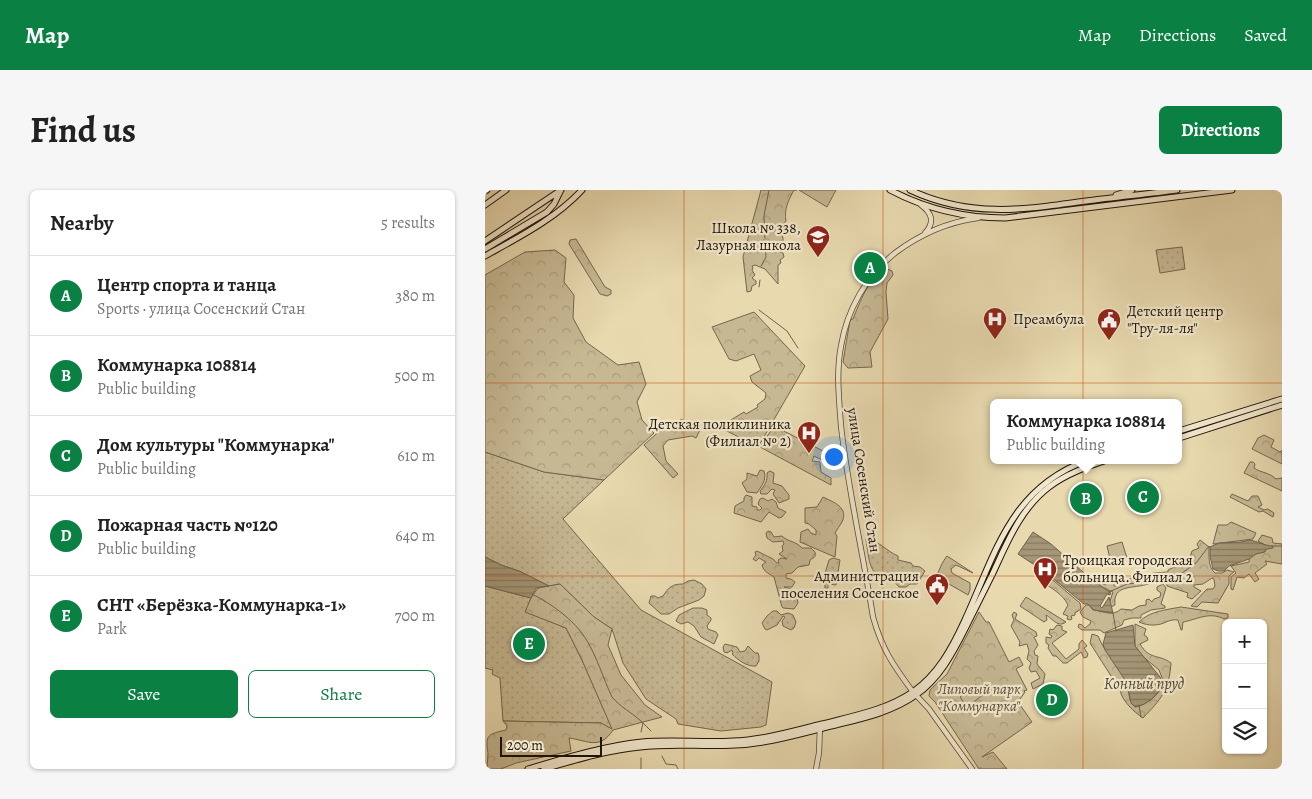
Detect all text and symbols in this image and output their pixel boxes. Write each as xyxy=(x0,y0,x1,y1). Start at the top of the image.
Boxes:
text: Map xyxy=(25,19,69,51)
text: Map xyxy=(1078,23,1111,47)
text: Directions xyxy=(1139,23,1216,47)
text: Saved xyxy=(1244,23,1287,47)
text: Find us xyxy=(30,106,136,154)
button: Directions xyxy=(1159,106,1282,154)
text: Nearby xyxy=(50,209,113,237)
text: 5 results xyxy=(381,212,435,234)
place label: Школа № 338, Лазурная школа xyxy=(696,218,801,255)
school or university icon: Школа № 338, Лазурная школа xyxy=(805,224,831,258)
pin: A xyxy=(854,249,886,287)
text: Центр спорта и танца xyxy=(97,272,276,298)
text: A xyxy=(61,285,71,307)
text: 380 m xyxy=(396,285,435,307)
text: Sports · улица Сосенский Стан xyxy=(97,298,305,320)
place label: Детский центр "Тру-ля-ля" xyxy=(1127,301,1223,338)
hospital icon: Преамбула xyxy=(982,306,1008,340)
public building icon: Детский центр "Тру-ля-ля" xyxy=(1096,307,1122,341)
place label: Преамбула xyxy=(1013,309,1084,329)
text: Коммунарка 108814 xyxy=(97,352,256,378)
text: B xyxy=(61,365,71,387)
text: 500 m xyxy=(395,365,435,387)
text: Public building xyxy=(97,378,196,400)
popup xyxy=(990,399,1182,464)
street label: улица Сосенский Стан xyxy=(843,405,885,554)
text: Коммунарка 108814 xyxy=(1006,408,1166,434)
place label: Детская поликлиника (Филиал № 2) xyxy=(648,414,791,451)
hospital icon: Детская поликлиника (Филиал № 2) xyxy=(796,420,822,454)
text: Дом культуры "Коммунарка" xyxy=(97,432,335,458)
text: Public building xyxy=(1006,434,1105,456)
your location xyxy=(821,444,847,470)
text: C xyxy=(61,445,71,467)
text: 610 m xyxy=(397,445,435,467)
text: Public building xyxy=(97,458,196,480)
pin: C xyxy=(1127,478,1159,516)
pin: B xyxy=(1070,480,1102,518)
text: Пожарная часть №120 xyxy=(97,512,278,538)
text: D xyxy=(60,525,72,547)
text: 640 m xyxy=(395,525,435,547)
text: Public building xyxy=(97,538,196,560)
place label: Троицкая городская больница. Филиал 2 xyxy=(1063,550,1193,587)
hospital icon: Троицкая городская больница. Филиал 2 xyxy=(1032,556,1058,590)
place label: Администрация поселения Сосенское xyxy=(781,566,919,603)
public building icon: Администрация поселения Сосенское xyxy=(924,572,950,606)
text: СНТ «Берёзка-Коммунарка-1» xyxy=(97,592,346,618)
text: E xyxy=(61,605,71,627)
text: 700 m xyxy=(395,605,435,627)
text: Park xyxy=(97,618,127,640)
map controls xyxy=(1222,619,1267,754)
button: + xyxy=(1222,619,1267,664)
pin: E xyxy=(513,625,545,663)
button: − xyxy=(1222,664,1267,709)
button: Save xyxy=(50,670,238,718)
button: Share xyxy=(248,670,435,718)
water label: Конный пруд xyxy=(1104,673,1185,695)
park label: Липовый парк "Коммунарка" xyxy=(936,679,1021,716)
pin: D xyxy=(1036,681,1068,719)
button: layers xyxy=(1222,709,1267,754)
scale bar xyxy=(500,734,603,757)
text: 200 m xyxy=(507,736,543,755)

